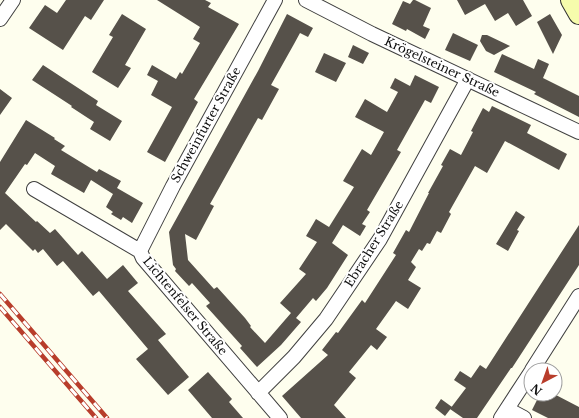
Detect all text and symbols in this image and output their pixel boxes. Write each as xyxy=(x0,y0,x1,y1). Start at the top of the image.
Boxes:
street label: Krögelsteiner Straße xyxy=(382,33,502,100)
street label: Schweinfurter Straße xyxy=(167,64,244,185)
street label: Ebracher Straße xyxy=(341,198,406,290)
street label: Lichtenfelser Straße xyxy=(140,254,231,358)
north arrow xyxy=(523,362,563,402)
text: N xyxy=(527,380,545,398)

